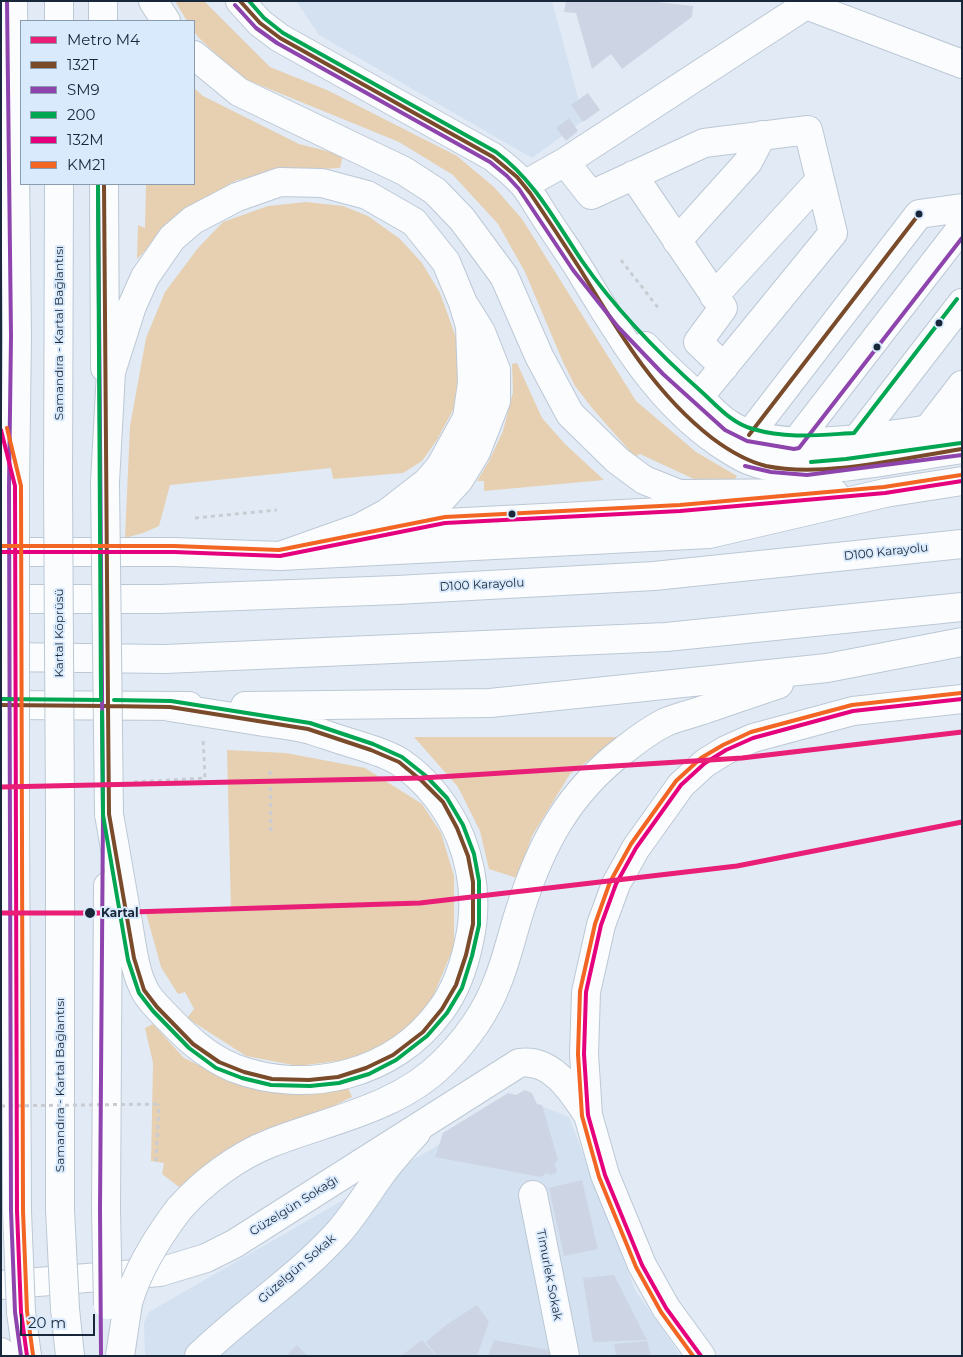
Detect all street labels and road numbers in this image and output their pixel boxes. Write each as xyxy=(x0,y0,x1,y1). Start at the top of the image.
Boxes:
street label: Samandıra - Kartal Bağlantısı xyxy=(52,246,66,420)
street label: D100 Karayolu xyxy=(843,540,929,564)
street label: D100 Karayolu xyxy=(439,576,525,594)
street label: Kartal Köprüsü xyxy=(52,588,66,678)
street label: Samandıra - Kartal Bağlantısı xyxy=(53,998,67,1172)
street label: Güzelgün Sokağı xyxy=(247,1173,341,1239)
street label: Timurlek Sokak xyxy=(533,1228,565,1322)
street label: Güzelgün Sokak xyxy=(255,1232,339,1306)

